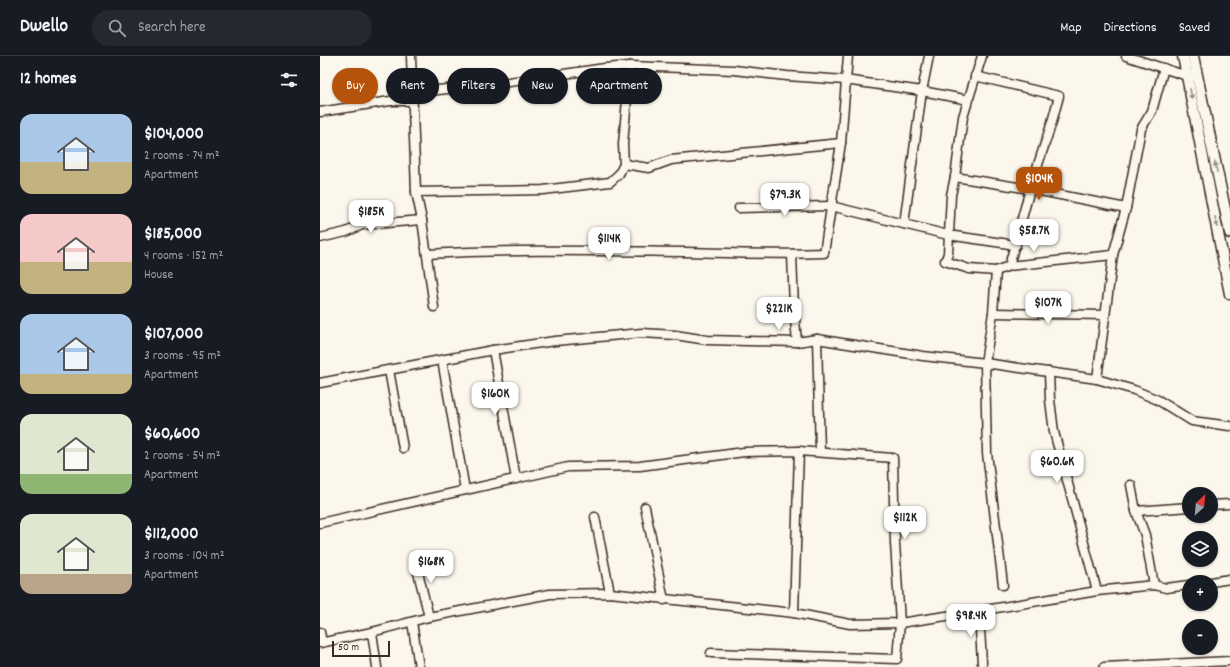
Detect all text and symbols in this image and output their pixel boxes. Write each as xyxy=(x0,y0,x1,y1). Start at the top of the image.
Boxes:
search box xyxy=(92,10,372,46)
text: Dwello xyxy=(20,14,68,41)
icon: search xyxy=(106,17,128,39)
text: Search here xyxy=(138,17,206,39)
text: Map xyxy=(1060,18,1082,38)
text: Directions xyxy=(1104,18,1157,38)
text: Saved xyxy=(1179,18,1210,38)
text: 12 homes xyxy=(20,68,77,92)
chip: Buy xyxy=(332,68,378,104)
chip: Rent xyxy=(386,68,439,104)
chip: Filters xyxy=(447,68,510,104)
chip: New xyxy=(518,68,568,104)
chip: Apartment xyxy=(576,68,662,104)
icon: filters xyxy=(278,69,300,91)
one-way arrow xyxy=(1188,88,1194,100)
text: $104,000 xyxy=(144,123,204,147)
icon: home xyxy=(52,130,100,178)
text: 2 rooms · 74 m² xyxy=(144,147,219,166)
one-way arrow xyxy=(1213,161,1219,174)
text: Apartment xyxy=(144,166,198,185)
pin: $104K xyxy=(1011,167,1067,201)
text: $104K xyxy=(1025,170,1053,189)
pin: $79.3K xyxy=(752,183,818,217)
text: $79.3K xyxy=(769,186,801,205)
pin: $185K xyxy=(343,200,399,234)
text: $185K xyxy=(358,203,384,222)
one-way arrow xyxy=(1213,216,1219,228)
pin: $58.7K xyxy=(1001,219,1067,253)
text: $58.7K xyxy=(1019,222,1049,241)
text: $185,000 xyxy=(144,223,202,247)
pin: $114K xyxy=(581,227,637,261)
icon: home xyxy=(52,230,100,278)
text: $114K xyxy=(597,230,621,249)
text: 4 rooms · 152 m² xyxy=(144,247,223,266)
text: House xyxy=(144,266,173,285)
pin: $107K xyxy=(1020,291,1076,325)
text: $107K xyxy=(1034,294,1062,313)
pin: $221K xyxy=(751,297,807,331)
text: $221K xyxy=(766,300,792,319)
text: $107,000 xyxy=(144,323,203,347)
icon: home xyxy=(52,330,100,378)
text: 3 rooms · 95 m² xyxy=(144,347,221,366)
text: Apartment xyxy=(144,366,198,385)
pin: $160K xyxy=(467,382,523,416)
text: $160K xyxy=(481,385,509,404)
text: $60,600 xyxy=(144,423,200,447)
icon: home xyxy=(52,430,100,478)
text: 2 rooms · 54 m² xyxy=(144,447,220,466)
pin: $60.6K xyxy=(1024,450,1090,484)
text: $60.6K xyxy=(1040,453,1074,472)
text: Apartment xyxy=(144,466,198,485)
north arrow xyxy=(1182,487,1218,523)
map controls xyxy=(1182,487,1218,655)
pin: $112K xyxy=(877,506,933,540)
text: $112K xyxy=(893,509,917,528)
text: $112,000 xyxy=(144,523,199,547)
icon: home xyxy=(52,530,100,578)
button: layers xyxy=(1182,531,1218,567)
text: 3 rooms · 104 m² xyxy=(144,547,224,566)
pin: $168K xyxy=(403,550,459,584)
text: $168K xyxy=(417,553,445,572)
text: Apartment xyxy=(144,566,198,585)
button: + xyxy=(1182,575,1218,611)
pin: $98.4K xyxy=(938,604,1004,638)
text: $98.4K xyxy=(955,607,987,626)
button: − xyxy=(1182,619,1218,655)
scale bar xyxy=(332,639,390,658)
text: 50 m xyxy=(338,640,359,656)

